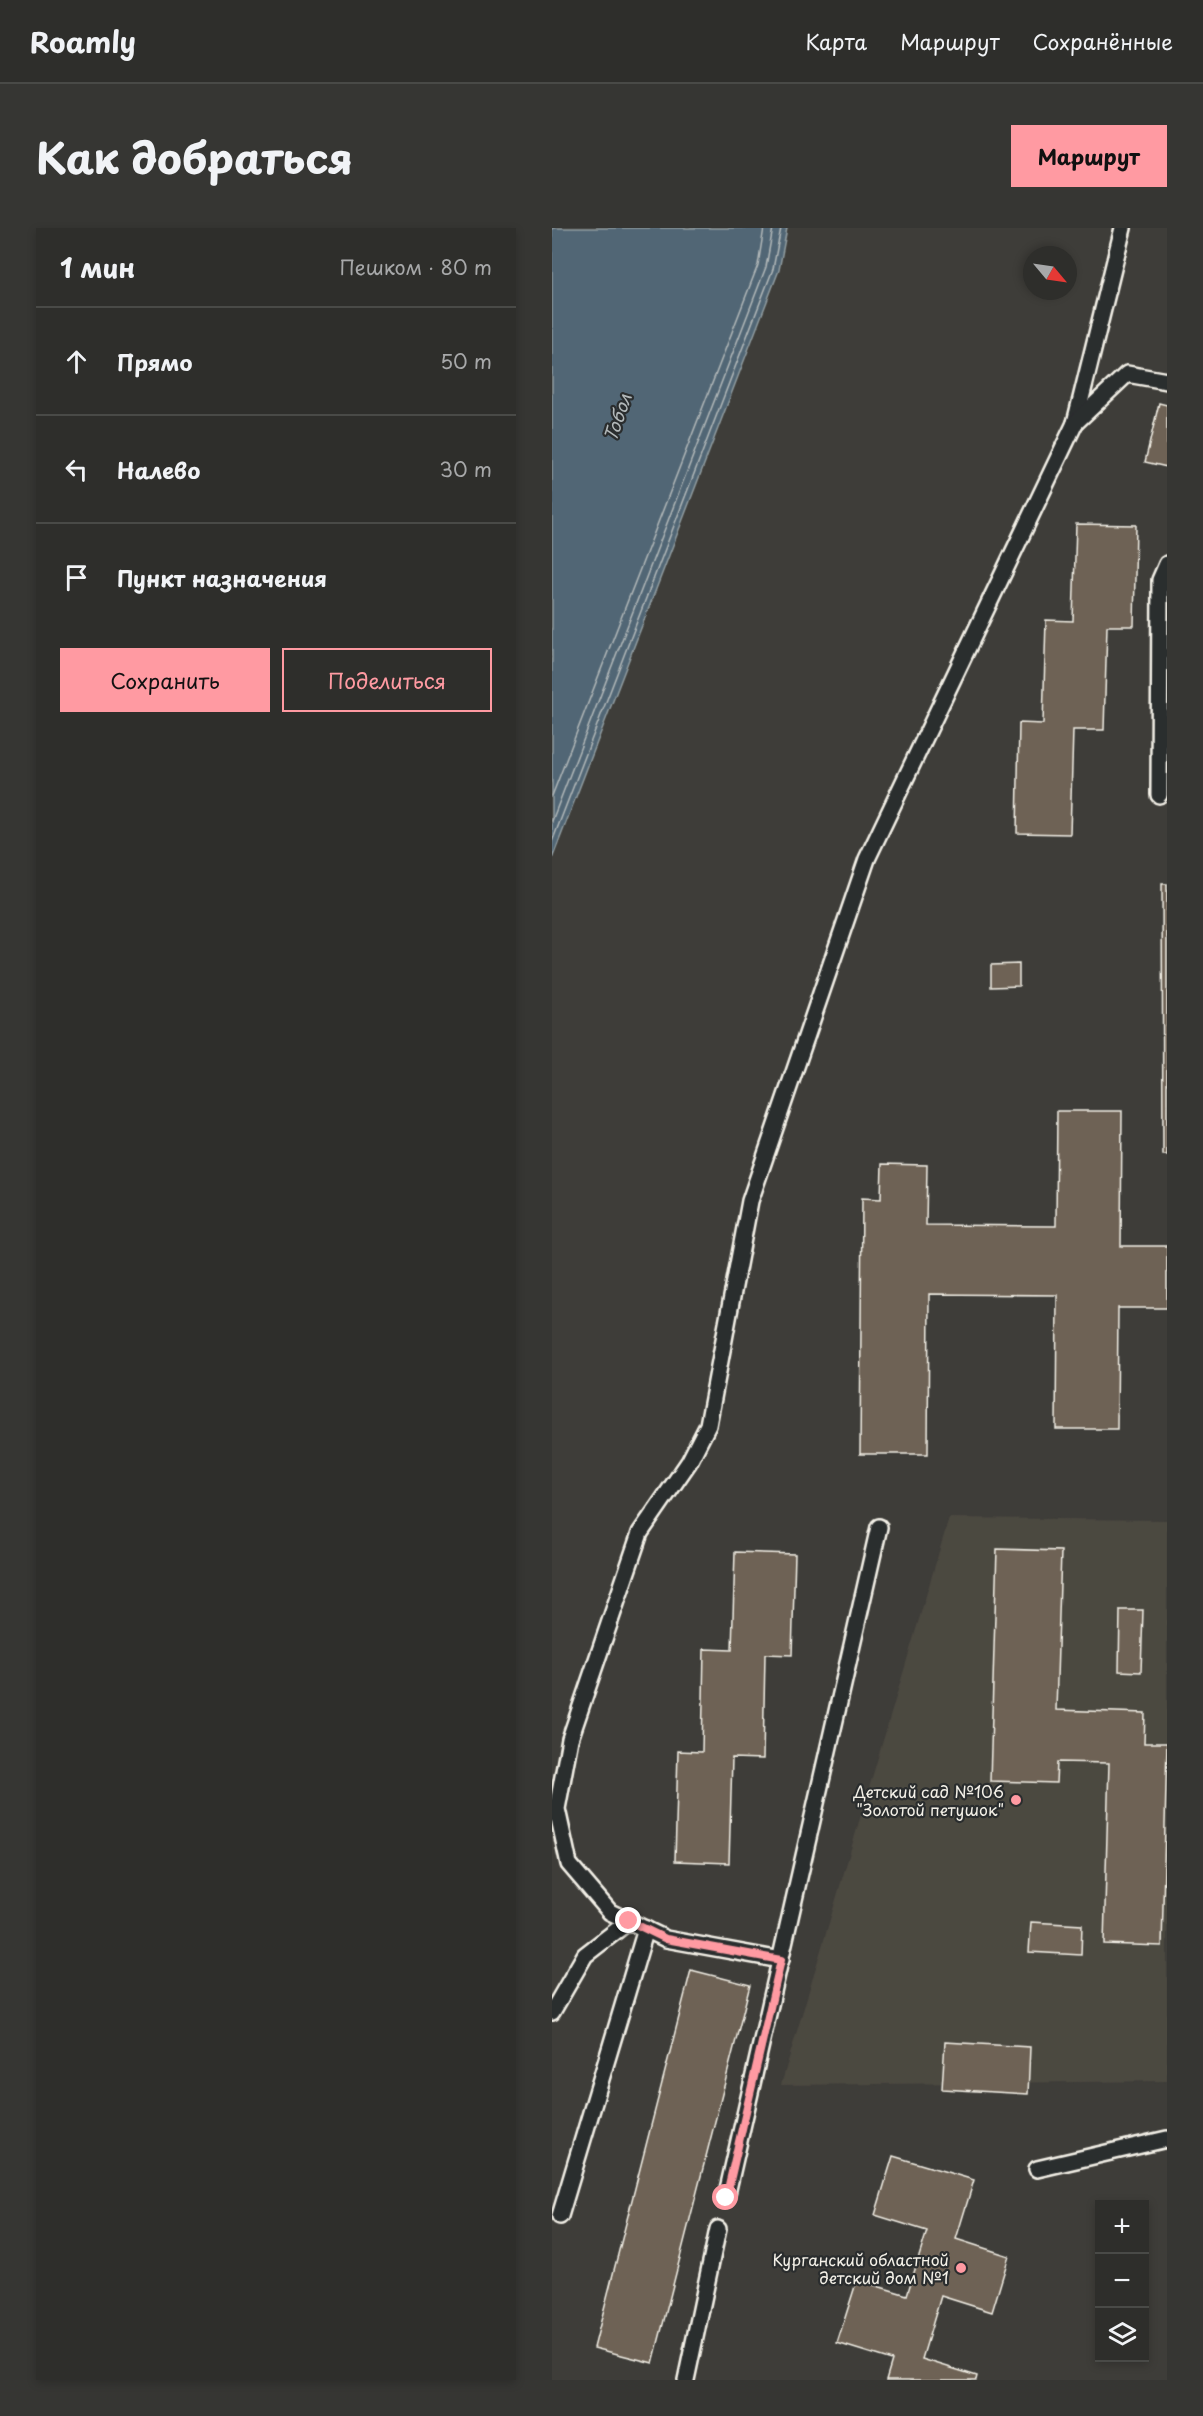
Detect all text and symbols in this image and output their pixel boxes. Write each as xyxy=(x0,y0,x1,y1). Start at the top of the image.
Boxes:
text: Roamly xyxy=(30,20,136,63)
text: Карта xyxy=(806,25,867,57)
text: Маршрут xyxy=(900,25,1000,57)
text: Сохранённые xyxy=(1033,25,1173,57)
text: Как добраться xyxy=(36,125,353,188)
button: Маршрут xyxy=(1011,125,1167,187)
north arrow xyxy=(1023,246,1077,300)
text: 1 мин xyxy=(60,248,135,287)
text: Пешком · 80 m xyxy=(339,252,492,282)
icon: ahead xyxy=(60,345,93,378)
text: Прямо xyxy=(117,345,192,378)
text: 50 m xyxy=(440,346,492,376)
water label: Тобол xyxy=(596,389,638,445)
icon: left xyxy=(60,453,93,486)
text: Налево xyxy=(117,453,200,486)
text: 30 m xyxy=(439,454,492,484)
icon: arrive xyxy=(60,561,93,594)
text: Пункт назначения xyxy=(117,561,327,594)
button: Сохранить xyxy=(60,648,270,712)
button: Поделиться xyxy=(282,648,492,712)
place label: Детский сад №106 "Золотой петушок" xyxy=(852,1779,1004,1821)
marker: Детский сад №106 "Золотой петушок" xyxy=(1009,1793,1023,1807)
route end xyxy=(615,1907,641,1933)
route start xyxy=(712,2184,738,2210)
map controls xyxy=(1095,2200,1149,2362)
button: + xyxy=(1095,2200,1149,2254)
place label: Курганский областной детский дом №1 xyxy=(773,2247,949,2289)
button: − xyxy=(1095,2254,1149,2308)
marker: Курганский областной детский дом №1 xyxy=(954,2261,968,2275)
button: layers xyxy=(1095,2308,1149,2362)

